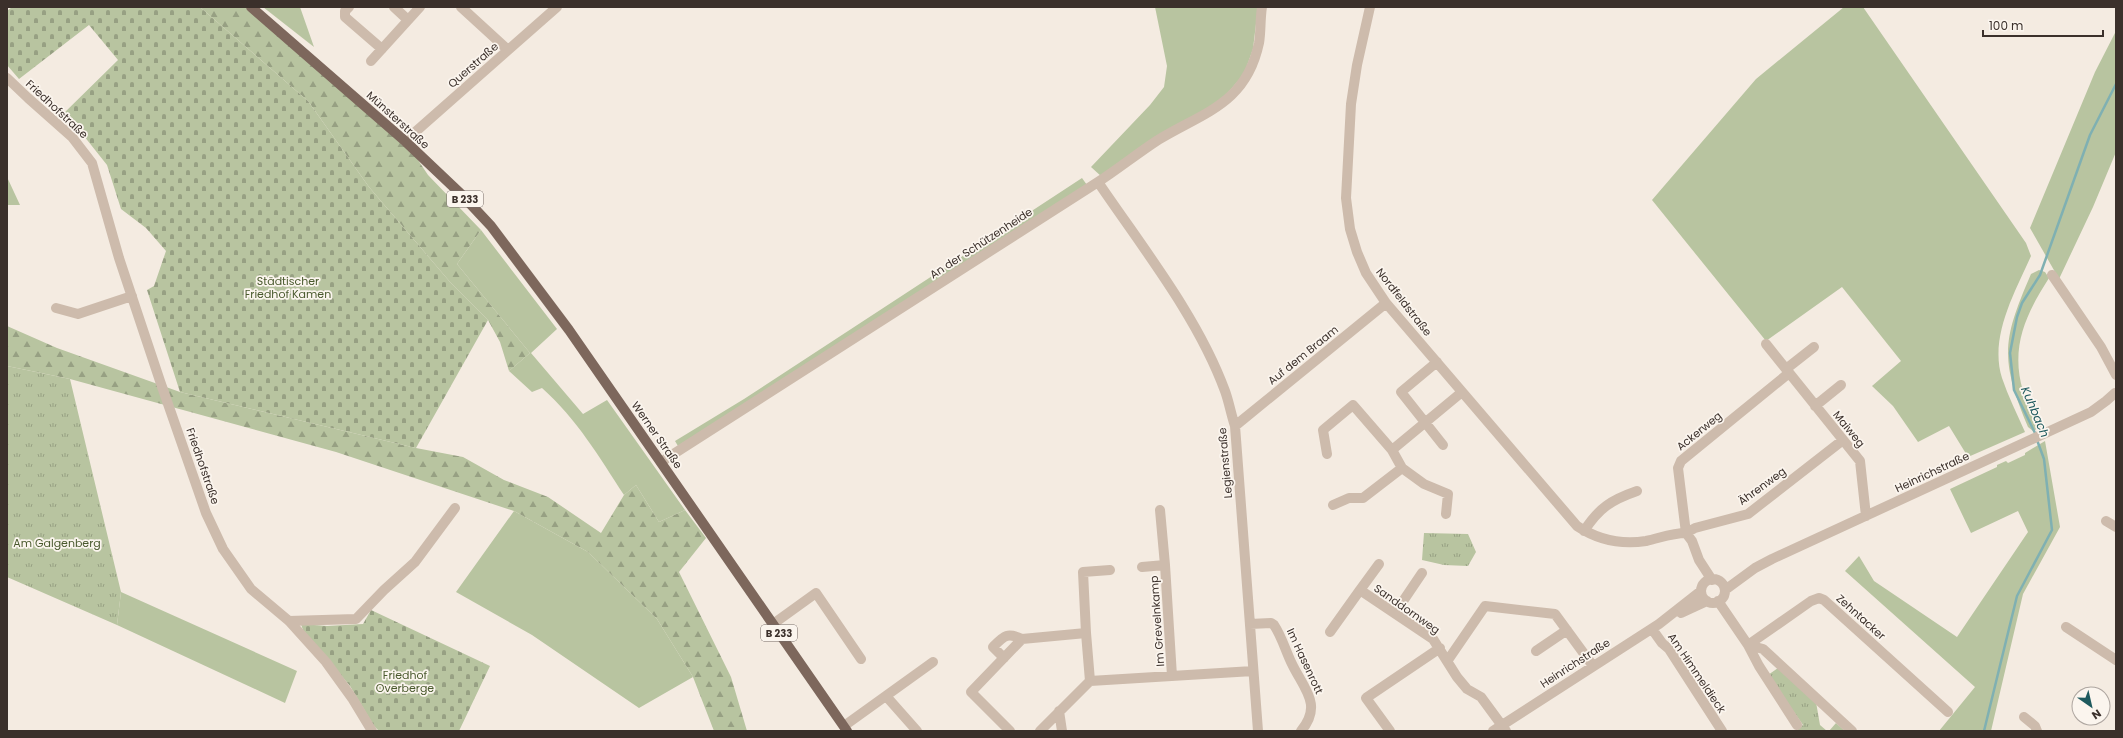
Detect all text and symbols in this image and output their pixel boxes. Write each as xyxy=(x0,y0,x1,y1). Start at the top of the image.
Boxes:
scale bar xyxy=(1983,12,2103,38)
text: 100 m xyxy=(1989,17,2023,34)
street label: Querstraße xyxy=(444,38,502,91)
street label: Friedhofstraße xyxy=(22,76,92,142)
street label: Münsterstraße xyxy=(363,87,433,153)
road number: B 233 xyxy=(447,191,483,207)
street label: An der Schützenheide xyxy=(926,204,1036,282)
street label: Nordfeldstraße xyxy=(1372,265,1436,340)
park label: Städtischer Friedhof Kamen xyxy=(245,273,331,302)
street label: Auf dem Braam xyxy=(1264,322,1342,388)
water label: Kuhbach xyxy=(2017,384,2054,440)
street label: Werner Straße xyxy=(628,398,686,472)
street label: Maiweg xyxy=(1829,407,1869,451)
street label: Ackerweg xyxy=(1673,408,1725,454)
street label: Friedhofstraße xyxy=(182,426,224,507)
street label: Legienstraße xyxy=(1214,427,1236,499)
street label: Heinrichstraße xyxy=(1892,448,1972,496)
street label: Ährenweg xyxy=(1735,463,1789,509)
park label: Am Galgenberg xyxy=(13,535,101,551)
street label: Im Grevelnkamp xyxy=(1146,575,1168,667)
street label: Sanddornweg xyxy=(1371,580,1443,638)
street label: Zehntacker xyxy=(1833,590,1889,644)
road number: B 233 xyxy=(761,625,797,641)
street label: Im Hasenrott xyxy=(1283,626,1327,696)
street label: Am Himmeldieck xyxy=(1664,630,1730,716)
street label: Heinrichstraße xyxy=(1537,634,1613,692)
park label: Friedhof Overberge xyxy=(376,667,434,696)
north arrow xyxy=(2071,686,2111,726)
text: N xyxy=(2089,705,2104,723)

